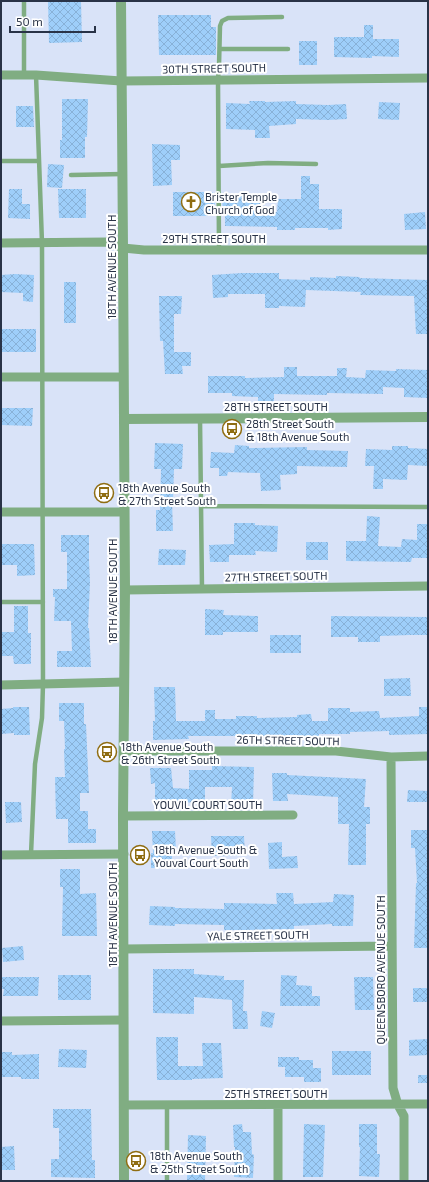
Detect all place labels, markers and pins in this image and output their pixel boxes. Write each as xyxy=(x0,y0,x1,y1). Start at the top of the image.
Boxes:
place label: Brister Temple Church of God xyxy=(205,190,277,216)
church icon: Brister Temple Church of God xyxy=(180,191,202,213)
place label: 28th Street South & 18th Avenue South xyxy=(246,417,349,443)
bus stop icon: 28th Street South & 18th Avenue South xyxy=(221,418,243,440)
place label: 18th Avenue South & 27th Street South xyxy=(118,481,216,507)
bus stop icon: 18th Avenue South & 27th Street South xyxy=(93,482,115,504)
place label: 18th Avenue South & 26th Street South xyxy=(121,740,220,766)
bus stop icon: 18th Avenue South & 26th Street South xyxy=(96,741,118,763)
place label: 18th Avenue South & Youval Court South xyxy=(154,843,257,869)
bus stop icon: 18th Avenue South & Youval Court South xyxy=(129,844,151,866)
place label: 18th Avenue South & 25th Street South xyxy=(150,1149,248,1175)
bus stop icon: 18th Avenue South & 25th Street South xyxy=(125,1150,147,1172)

